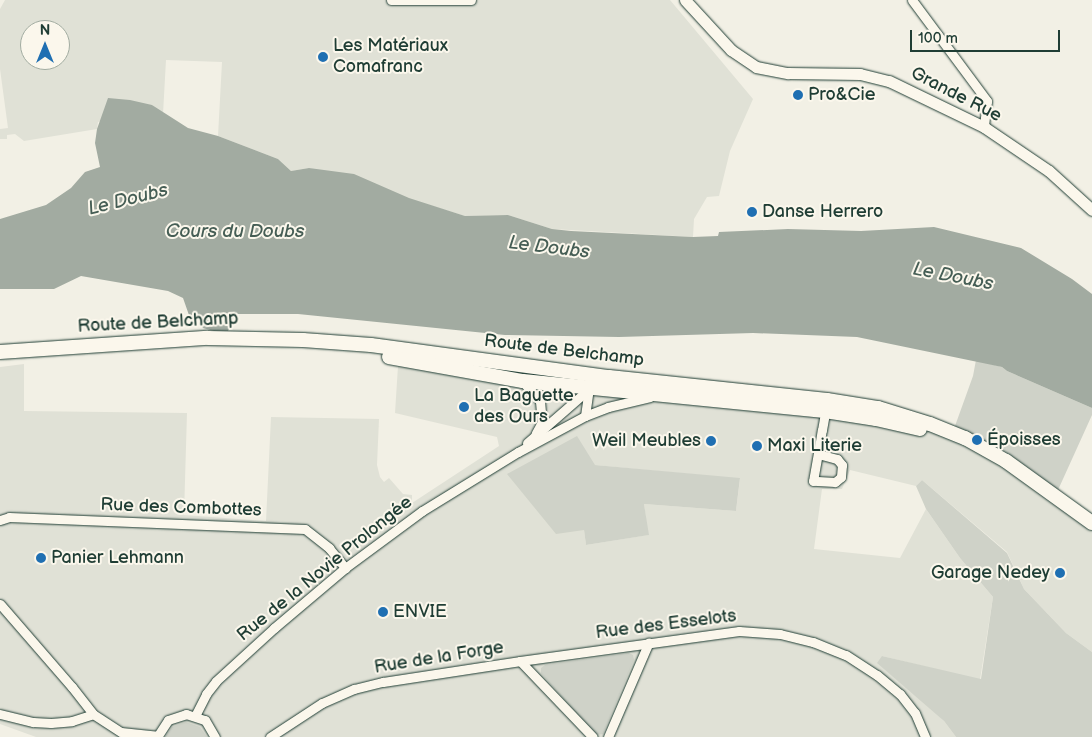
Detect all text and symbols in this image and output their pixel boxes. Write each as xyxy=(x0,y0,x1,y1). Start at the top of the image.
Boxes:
north arrow xyxy=(20,20,70,70)
scale bar xyxy=(912,20,1062,52)
text: N xyxy=(40,22,50,39)
text: 100 m xyxy=(918,29,958,48)
place label: Les Matériaux Comafranc xyxy=(333,36,448,78)
marker: Les Matériaux Comafranc xyxy=(317,51,329,63)
street label: Grande Rue xyxy=(907,63,1005,127)
place label: Pro&Cie xyxy=(808,84,875,106)
marker: Pro&Cie xyxy=(792,89,804,101)
water label: Le Doubs xyxy=(86,179,170,221)
place label: Danse Herrero xyxy=(762,201,883,223)
marker: Danse Herrero xyxy=(746,206,758,218)
water label: Cours du Doubs xyxy=(166,221,304,243)
water label: Le Doubs xyxy=(507,232,591,264)
water label: Le Doubs xyxy=(911,258,995,296)
street label: Route de Belchamp xyxy=(77,308,239,338)
street label: Route de Belchamp xyxy=(483,330,645,372)
place label: La Baguette des Ours xyxy=(474,386,574,428)
marker: La Baguette des Ours xyxy=(458,401,470,413)
place label: Époisses xyxy=(987,429,1061,451)
place label: Weil Meubles xyxy=(592,430,701,452)
marker: Époisses xyxy=(971,434,983,446)
marker: Weil Meubles xyxy=(705,435,717,447)
place label: Maxi Literie xyxy=(767,435,862,457)
marker: Maxi Literie xyxy=(751,440,763,452)
street label: Rue de la Novie Prolongée xyxy=(233,492,417,646)
street label: Rue des Combottes xyxy=(100,494,262,522)
place label: Panier Lehmann xyxy=(51,547,184,569)
marker: Panier Lehmann xyxy=(35,552,47,564)
place label: Garage Nedey xyxy=(931,562,1050,584)
marker: Garage Nedey xyxy=(1054,567,1066,579)
place label: ENVIE xyxy=(393,601,447,623)
marker: ENVIE xyxy=(377,606,389,618)
street label: Rue des Esselots xyxy=(594,606,738,644)
street label: Rue de la Forge xyxy=(373,637,505,679)

